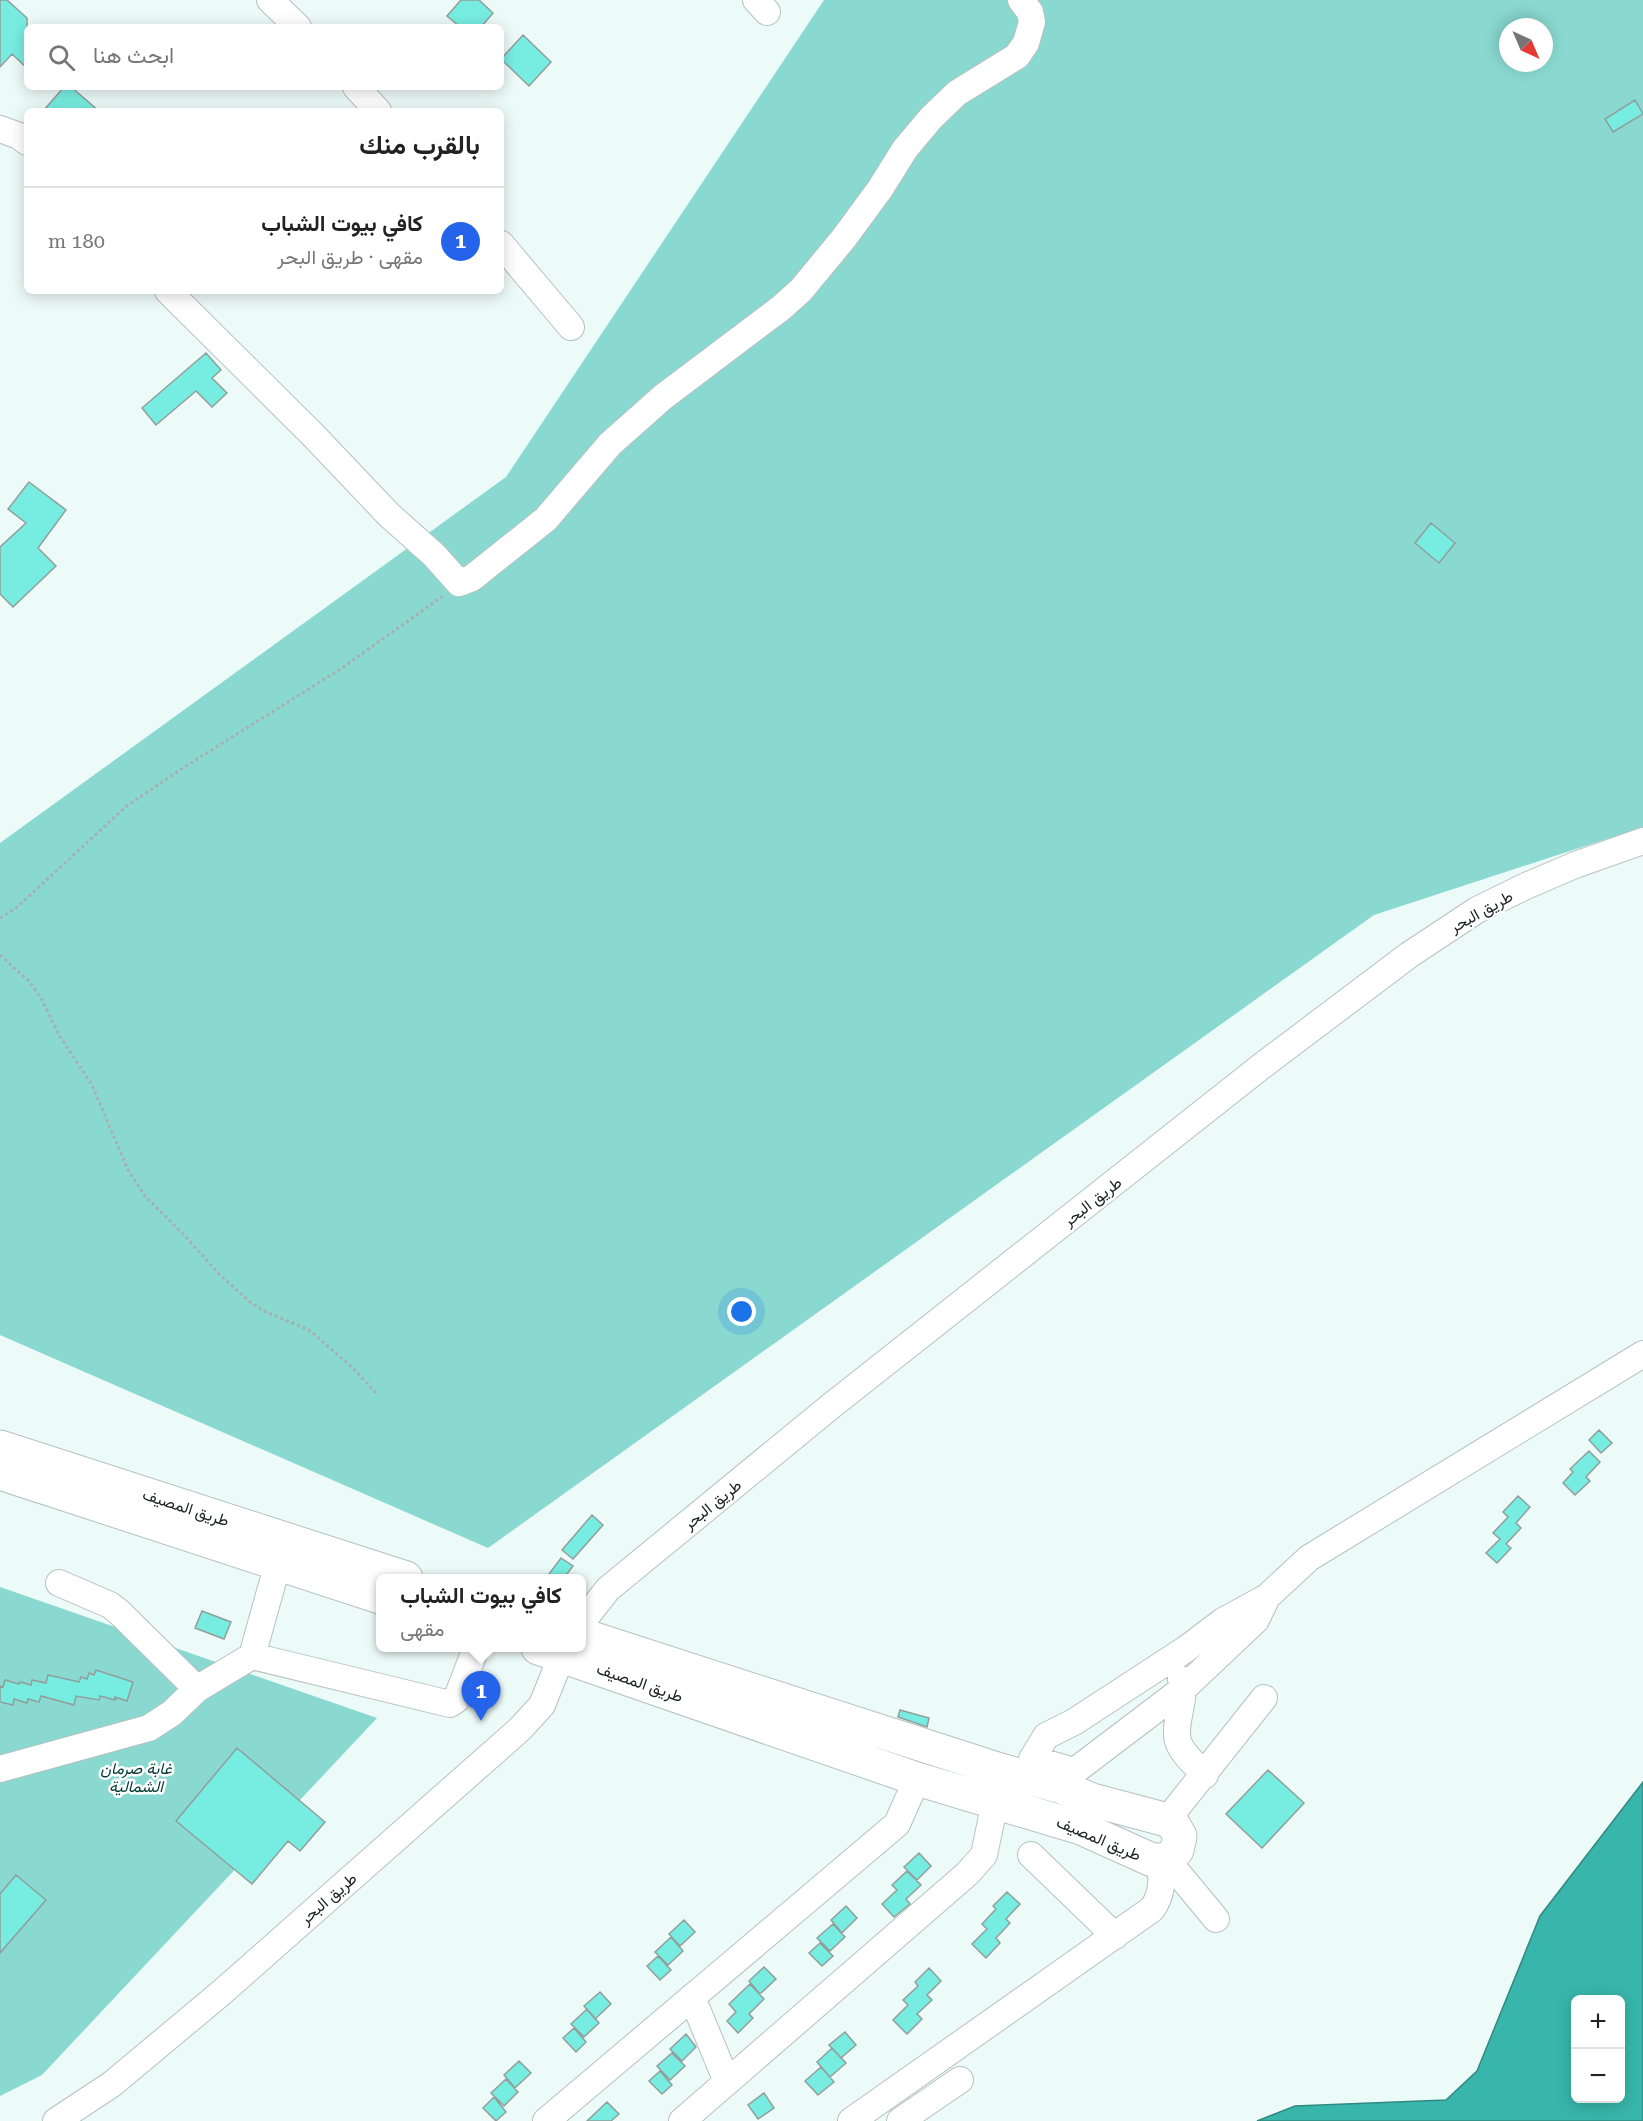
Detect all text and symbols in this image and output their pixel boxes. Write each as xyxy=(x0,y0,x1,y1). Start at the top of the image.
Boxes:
north arrow xyxy=(1499,18,1553,72)
search box xyxy=(24,24,504,90)
icon: search xyxy=(45,41,78,74)
text: ابحث هنا xyxy=(93,43,174,68)
text: بالقرب منك xyxy=(359,130,480,160)
text: كافي بيوت الشباب xyxy=(261,211,423,236)
text: 180 m xyxy=(48,229,105,253)
text: 1 xyxy=(455,229,466,253)
text: مقهى · طريق البحر xyxy=(277,245,423,269)
street label: طريق البحر xyxy=(1446,886,1516,938)
street label: طريق البحر xyxy=(1059,1173,1126,1232)
your location xyxy=(727,1297,756,1326)
street label: طريق البحر xyxy=(679,1475,746,1535)
street label: طريق المصيف xyxy=(140,1485,232,1531)
popup xyxy=(376,1574,586,1652)
text: كافي بيوت الشباب xyxy=(400,1583,562,1608)
text: مقهى xyxy=(400,1617,445,1641)
street label: طريق المصيف xyxy=(594,1659,685,1707)
pin: 1 xyxy=(462,1672,500,1721)
park label: غابة صرمان الشمالية xyxy=(100,1759,172,1796)
street label: طريق المصيف xyxy=(1053,1812,1144,1866)
street label: طريق البحر xyxy=(295,1869,361,1930)
map controls xyxy=(1571,1995,1625,2103)
button: + xyxy=(1571,1995,1625,2049)
button: − xyxy=(1571,2049,1625,2103)

